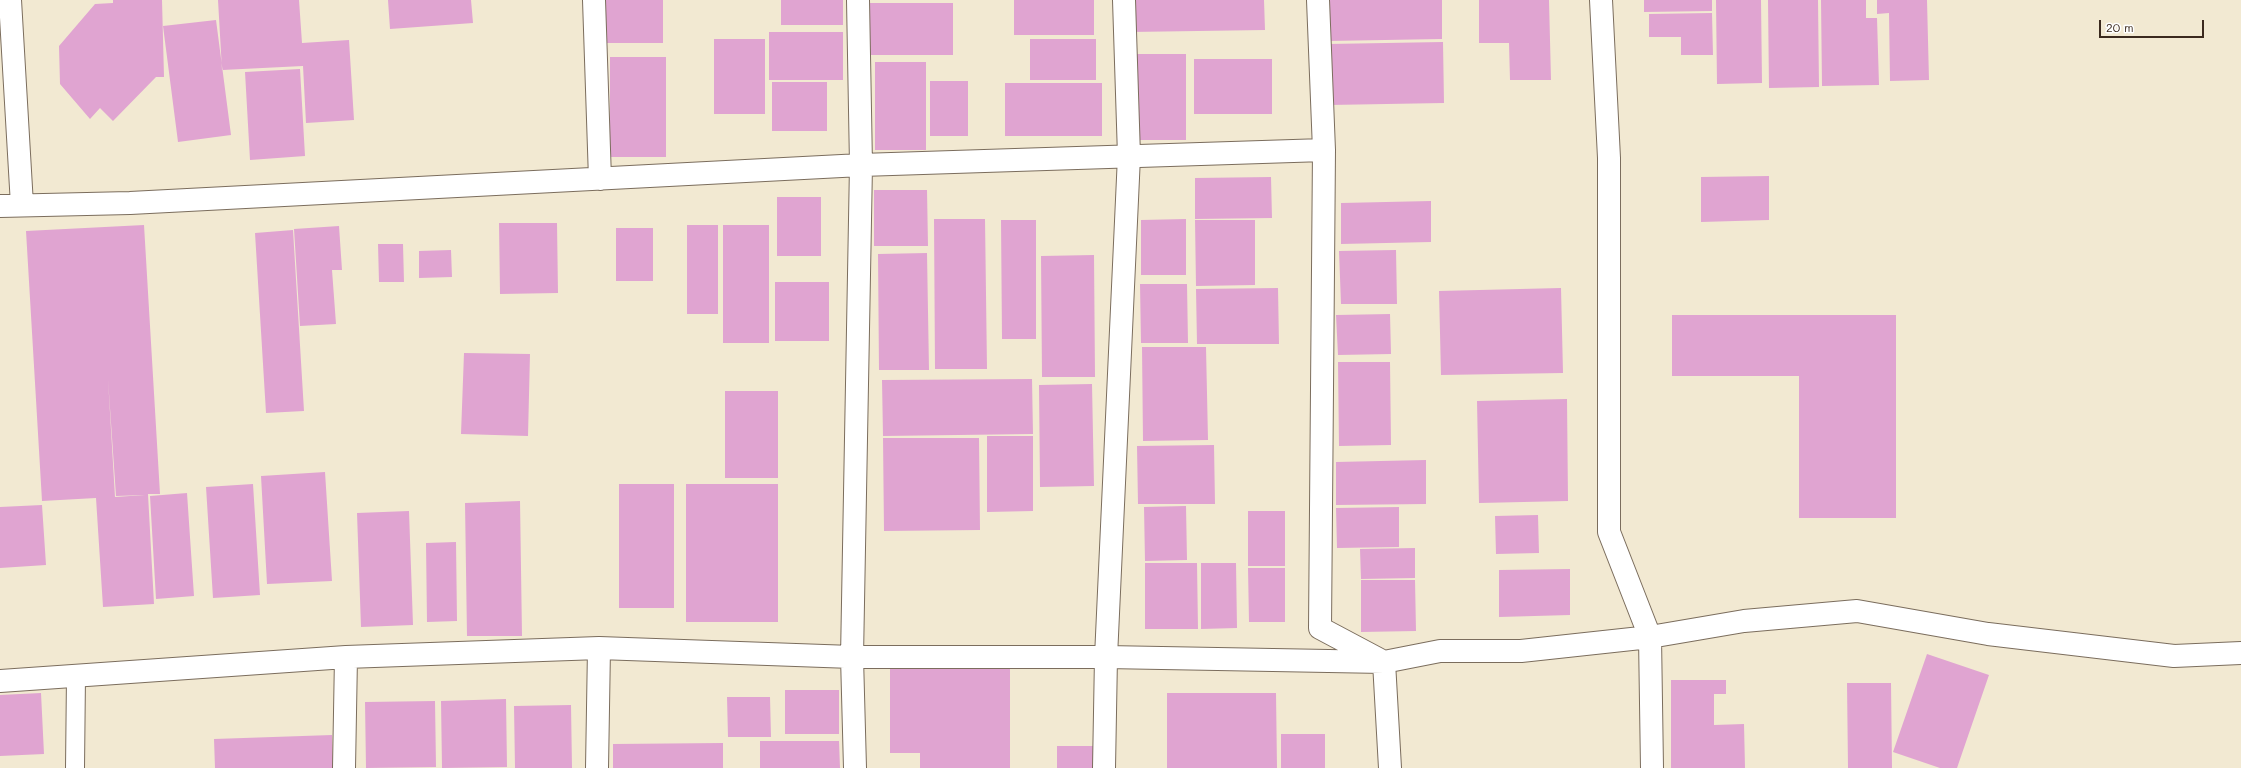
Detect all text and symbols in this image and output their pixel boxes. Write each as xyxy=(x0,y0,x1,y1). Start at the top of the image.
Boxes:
scale bar xyxy=(2101,12,2206,38)
text: 20 m xyxy=(2106,19,2134,35)

